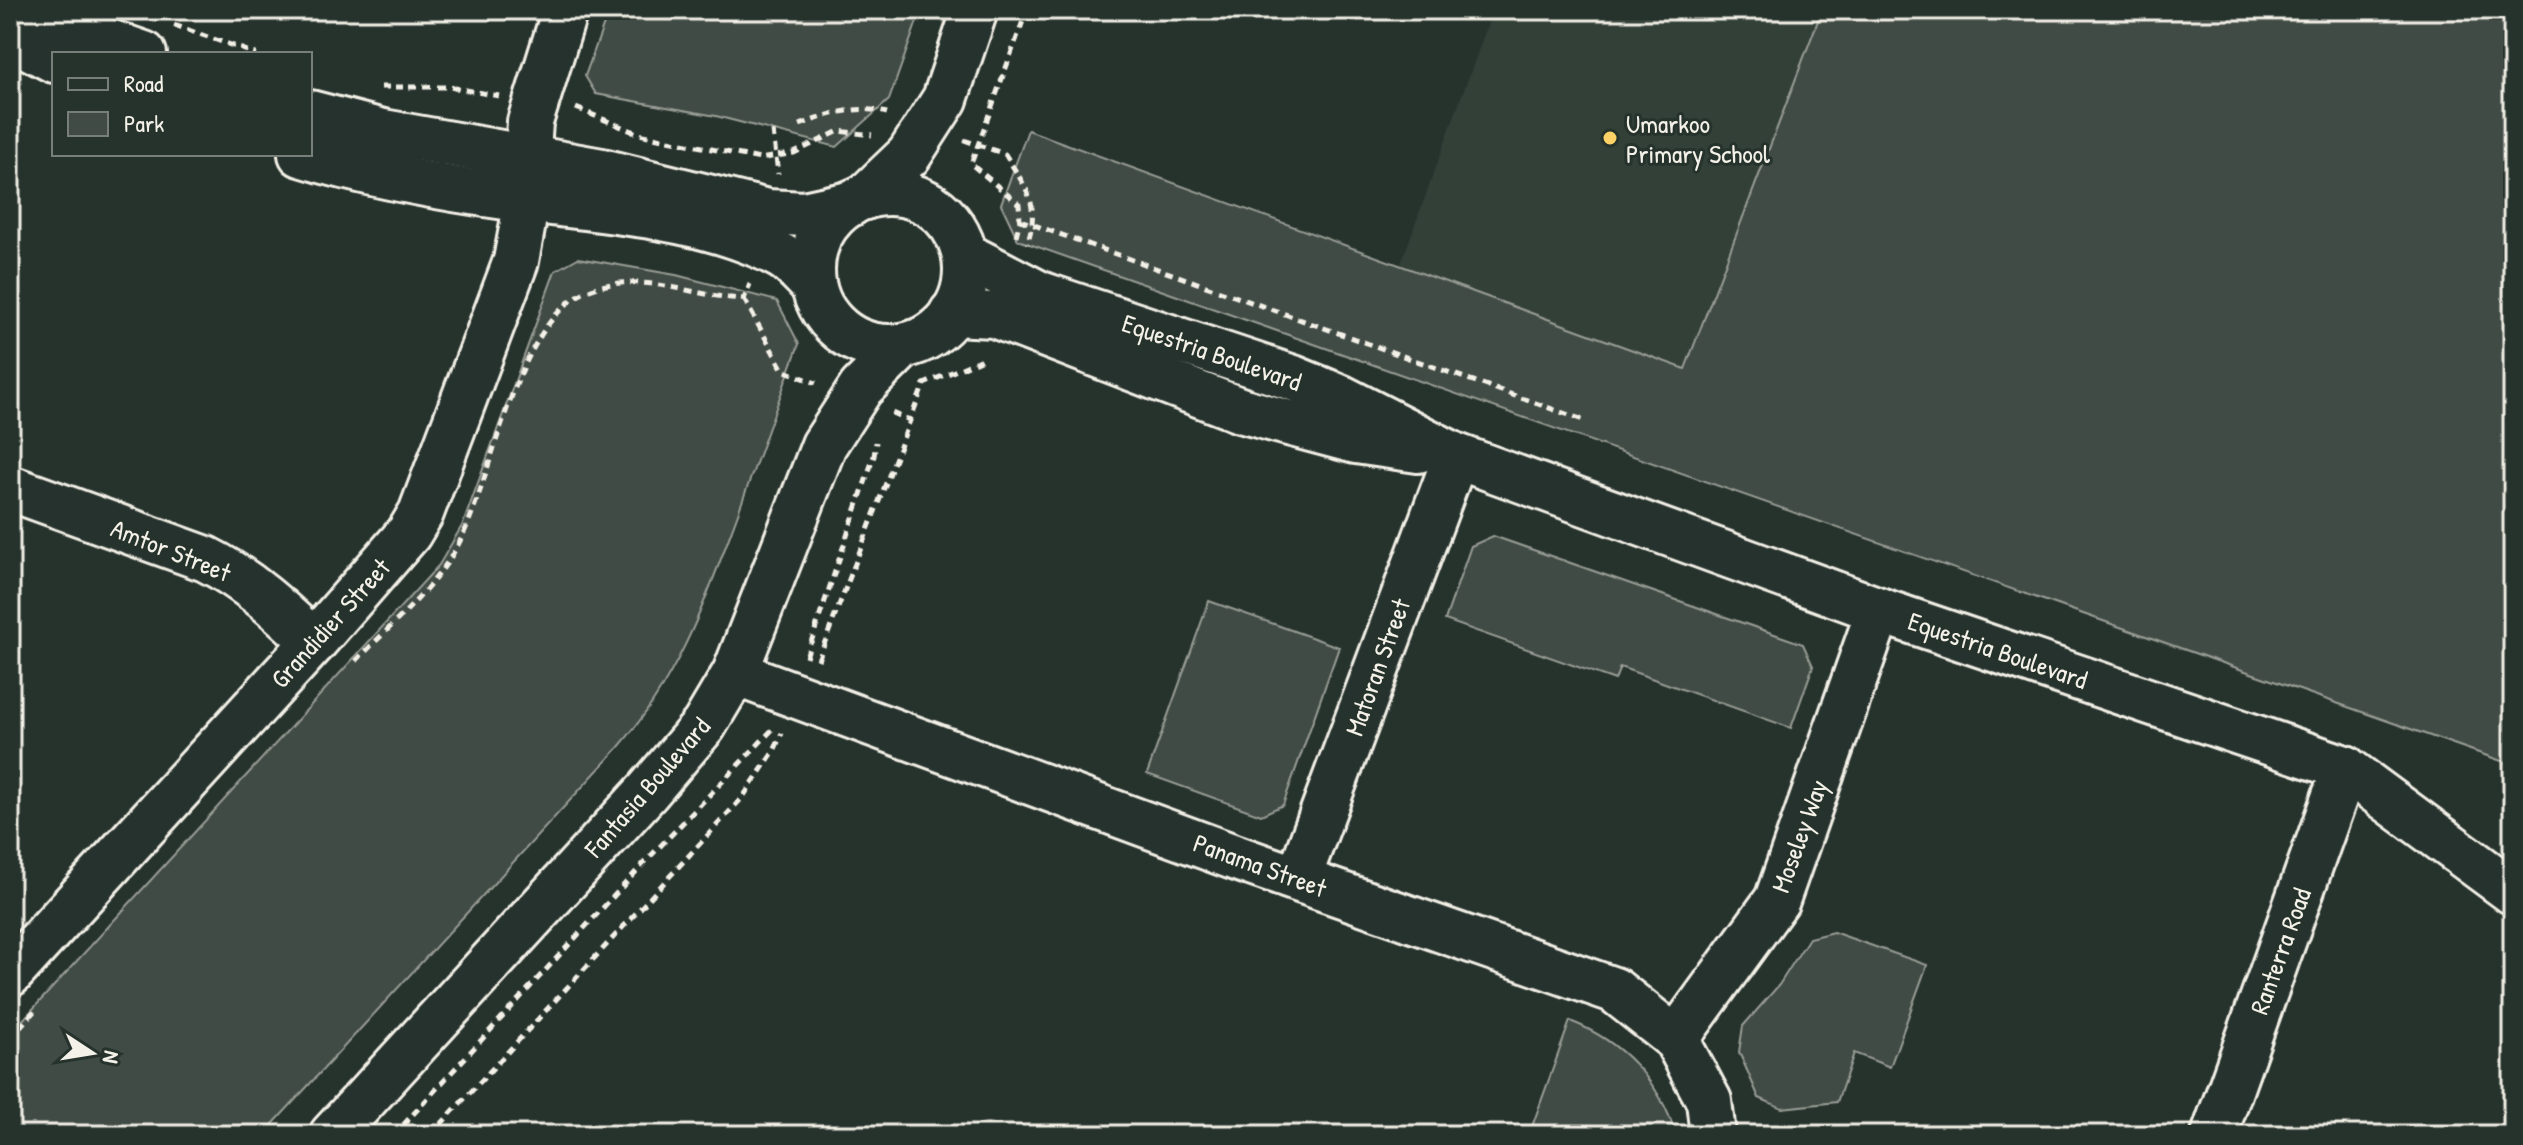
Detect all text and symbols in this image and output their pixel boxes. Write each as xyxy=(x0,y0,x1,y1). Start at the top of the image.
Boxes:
legend xyxy=(52,52,312,156)
text: Road xyxy=(124,67,163,99)
place label: Umarkoo Primary School xyxy=(1626,106,1770,171)
text: Park xyxy=(124,107,164,139)
marker: Umarkoo Primary School xyxy=(1601,129,1619,147)
street label: Equestria Boulevard xyxy=(1118,305,1306,399)
street label: Amtor Street xyxy=(106,510,237,590)
street label: Grandidier Street xyxy=(262,550,398,695)
street label: Matoran Street xyxy=(1336,593,1418,740)
street label: Equestria Boulevard xyxy=(1904,603,2092,697)
street label: Fantasia Boulevard xyxy=(576,710,718,865)
street label: Moseley Way xyxy=(1762,775,1836,897)
street label: Panama Street xyxy=(1189,825,1332,906)
street label: Ranterra Road xyxy=(2241,883,2319,1019)
north arrow xyxy=(52,1013,132,1093)
text: N xyxy=(96,1048,127,1066)

